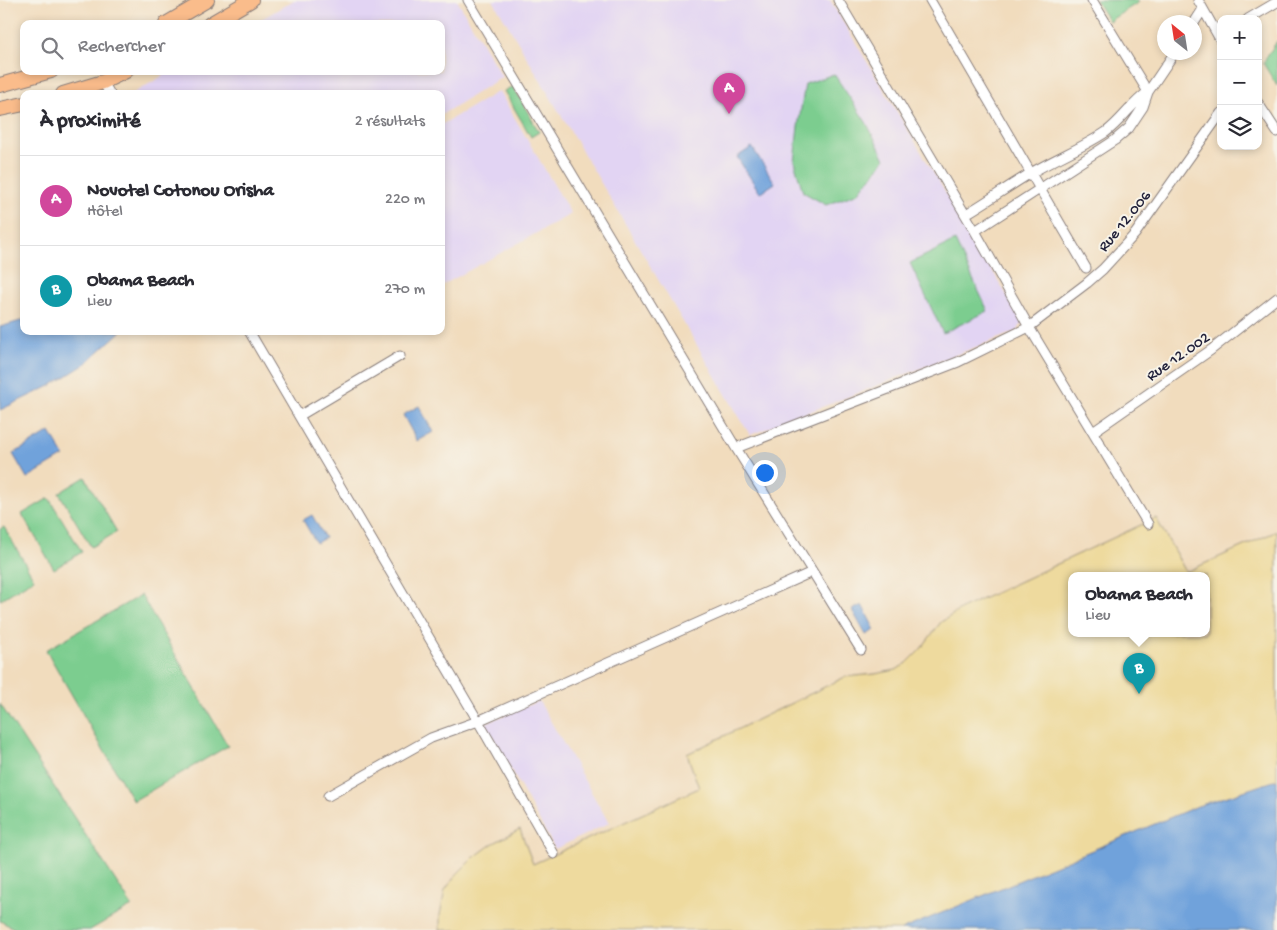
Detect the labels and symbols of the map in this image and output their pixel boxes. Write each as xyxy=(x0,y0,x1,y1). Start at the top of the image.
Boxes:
north arrow xyxy=(1157,15,1202,60)
pin: A xyxy=(713,73,745,114)
street label: Rue 12.006 xyxy=(1095,187,1157,257)
street label: Rue 12.002 xyxy=(1144,329,1215,387)
your location xyxy=(752,460,778,486)
pin: B xyxy=(1123,653,1155,694)

